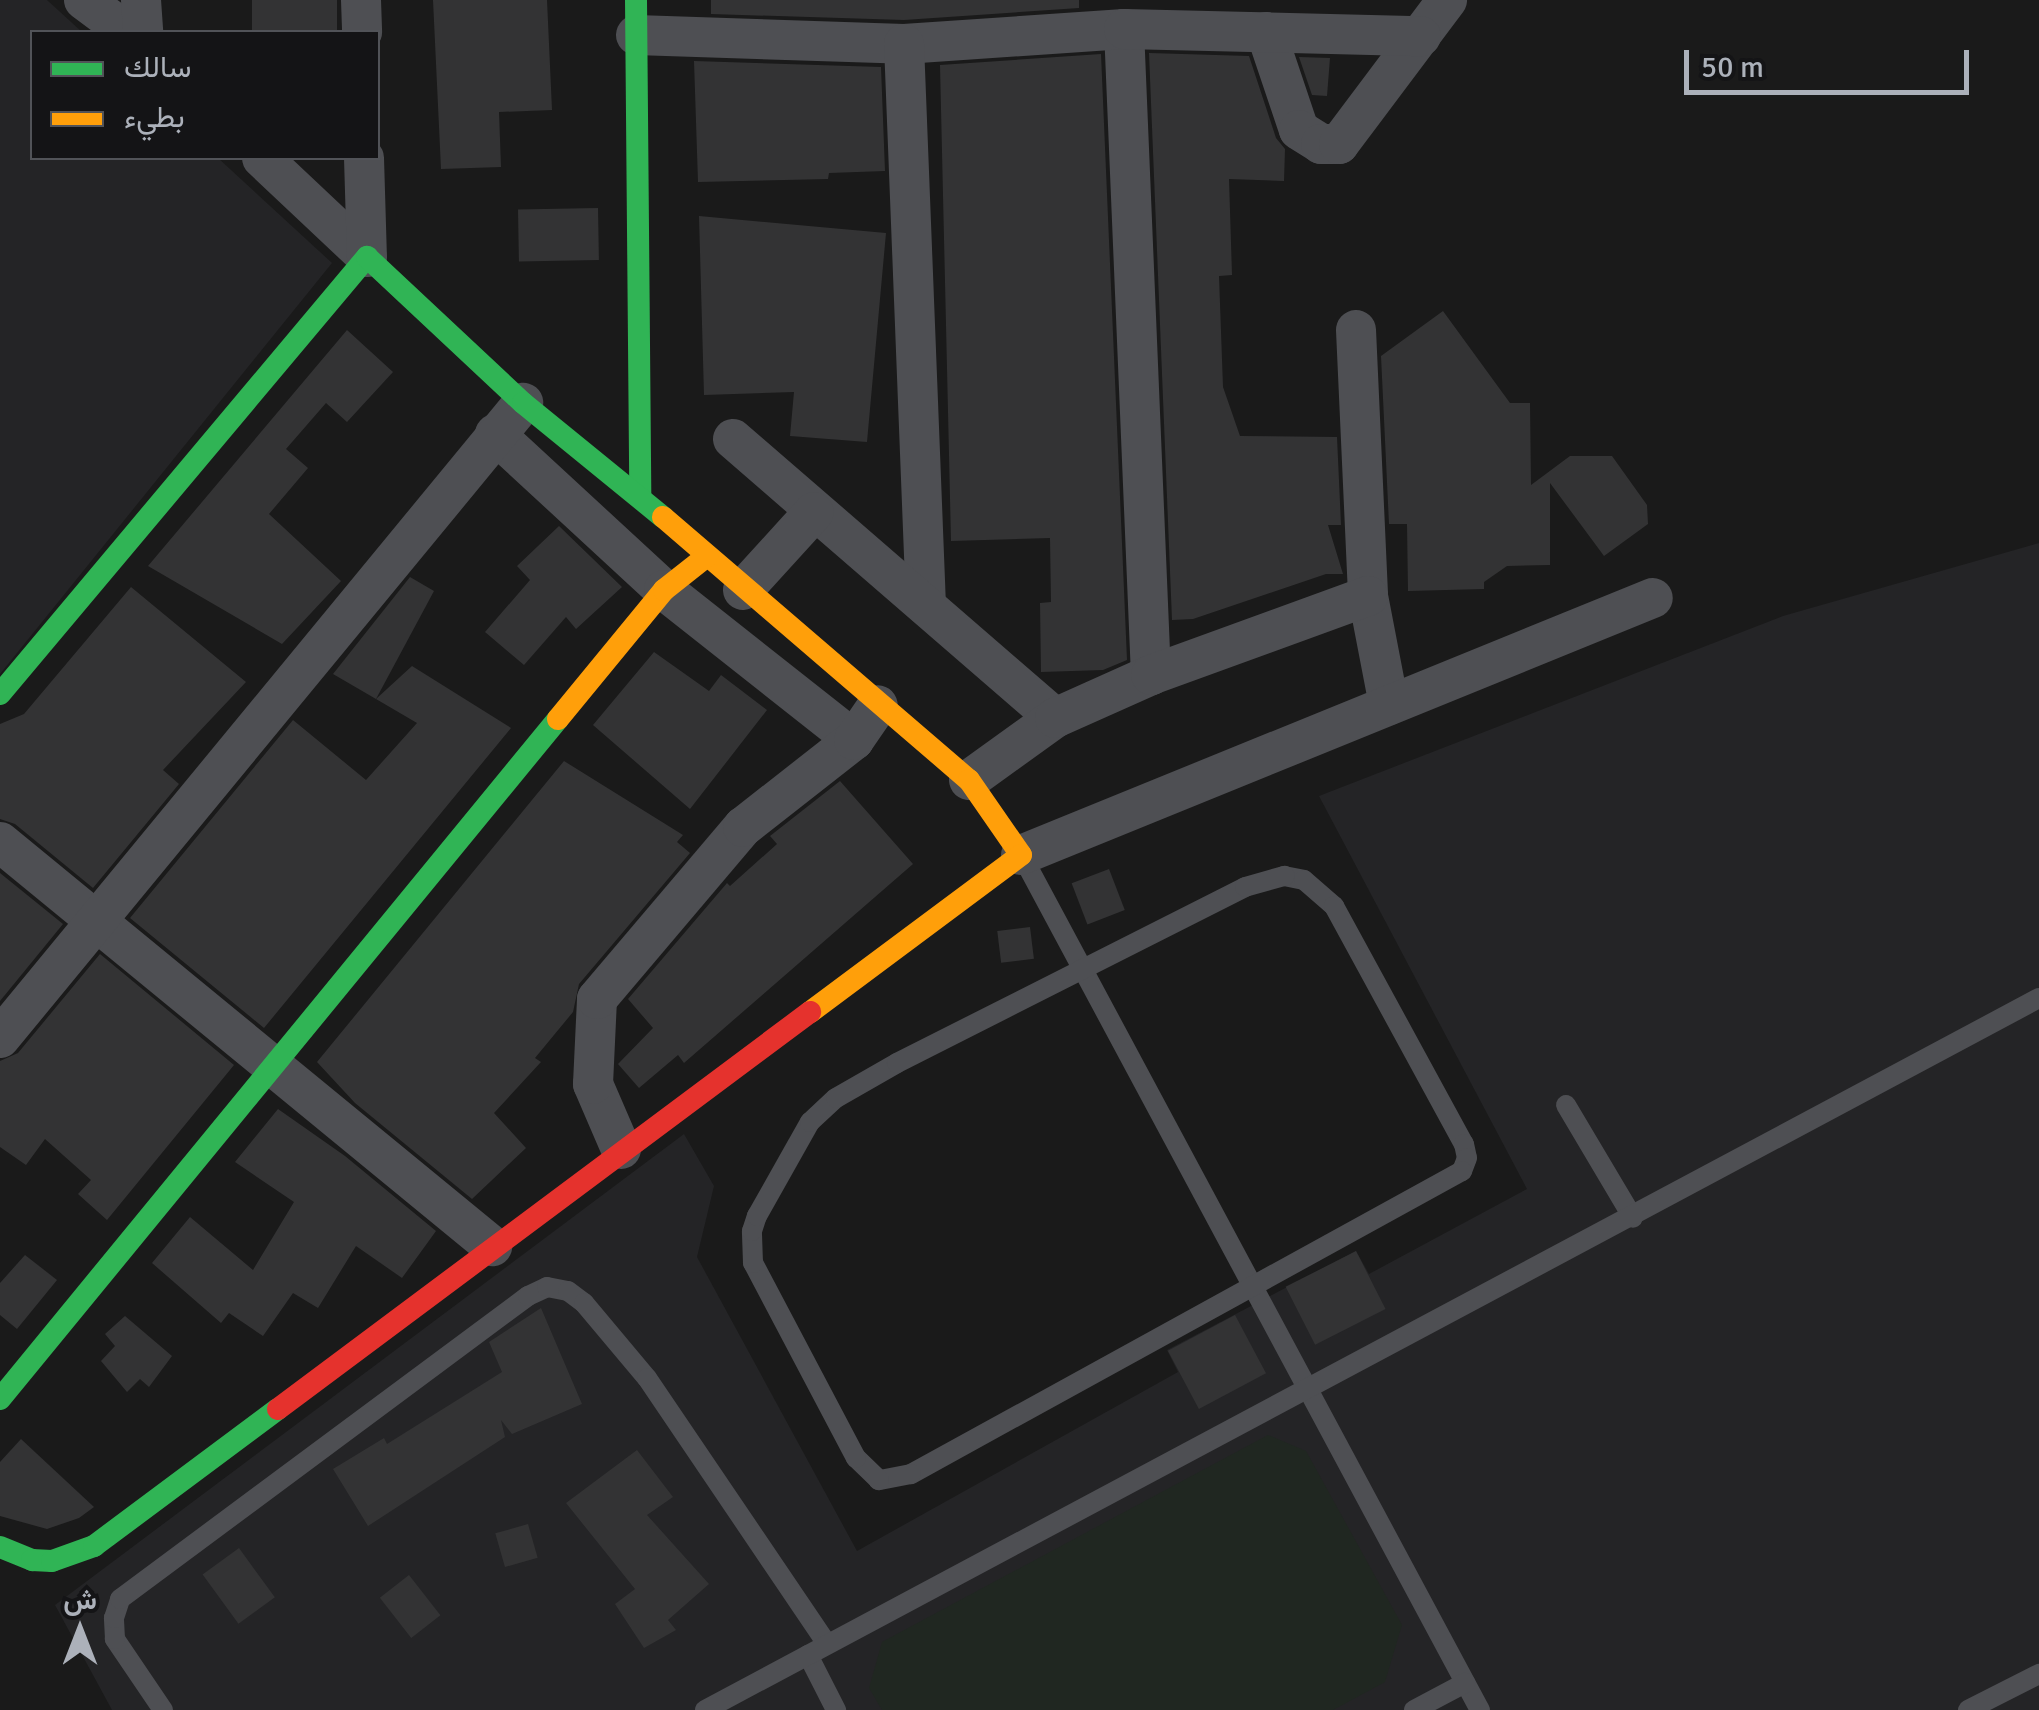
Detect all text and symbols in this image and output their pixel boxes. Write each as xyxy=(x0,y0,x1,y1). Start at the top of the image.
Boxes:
legend xyxy=(30,30,380,160)
scale bar xyxy=(1689,30,1974,92)
text: سالك xyxy=(124,49,191,86)
text: 50 m xyxy=(1701,49,1764,86)
text: بطيء xyxy=(124,99,185,136)
north arrow xyxy=(30,1580,130,1680)
text: ش xyxy=(63,1583,97,1617)

